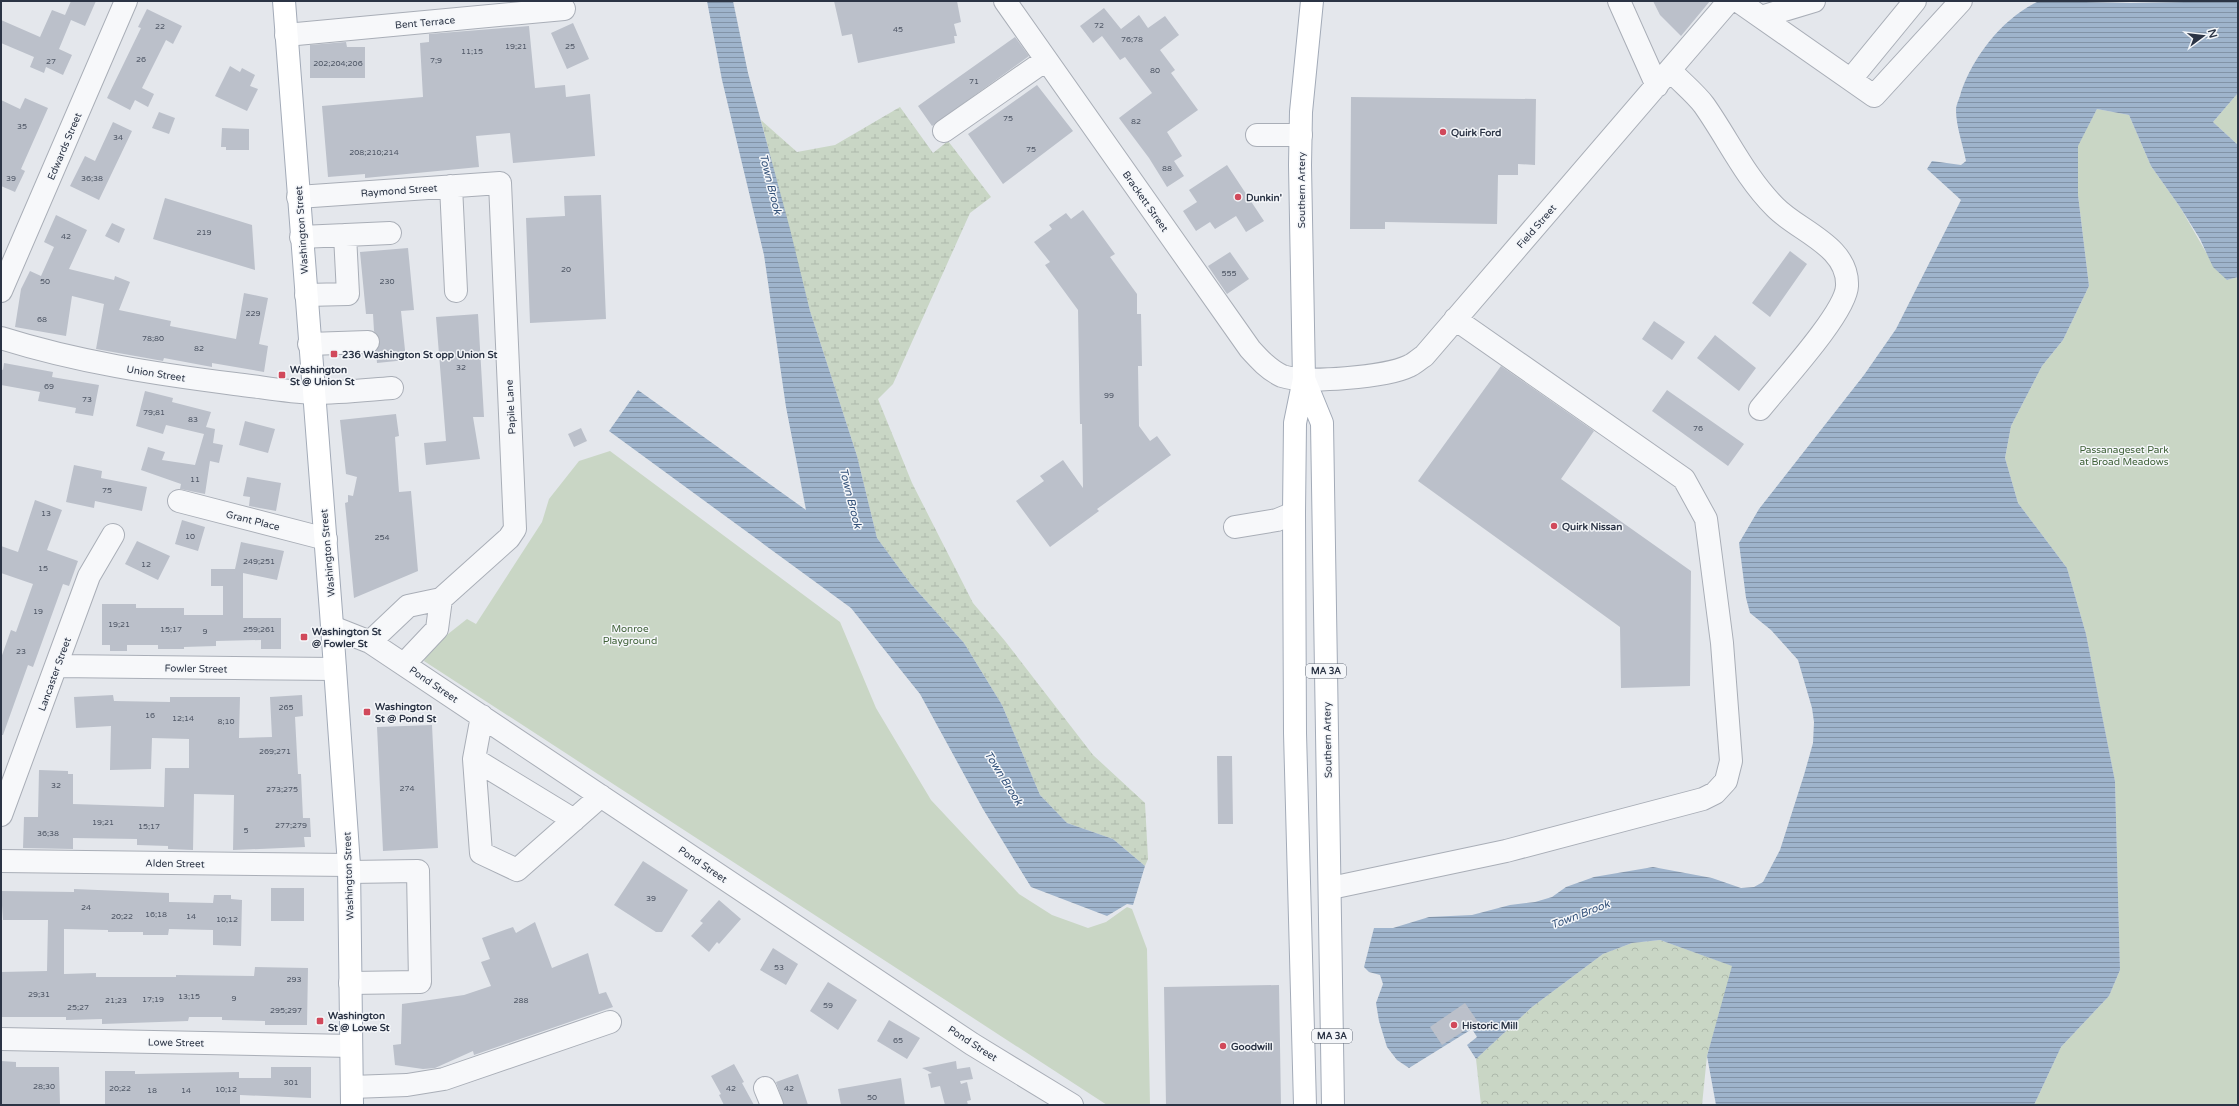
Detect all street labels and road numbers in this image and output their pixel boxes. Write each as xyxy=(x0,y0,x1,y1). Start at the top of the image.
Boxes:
street label: Bent Terrace xyxy=(395,14,456,32)
street label: Edwards Street xyxy=(45,111,85,182)
street label: Southern Artery xyxy=(1296,151,1308,228)
street label: Brackett Street xyxy=(1120,169,1171,234)
street label: Raymond Street xyxy=(360,182,438,200)
street label: Washington Street xyxy=(293,185,311,274)
street label: Field Street xyxy=(1514,202,1559,251)
street label: Union Street xyxy=(126,363,186,385)
street label: Papile Lane xyxy=(504,379,518,435)
street label: Grant Place xyxy=(225,508,281,534)
street label: Washington Street xyxy=(318,508,338,597)
street label: Lancaster Street xyxy=(36,636,74,713)
street label: Fowler Street xyxy=(164,662,228,676)
street label: Pond Street xyxy=(407,664,460,706)
road number: MA 3A xyxy=(1306,664,1346,678)
street label: Southern Artery xyxy=(1321,701,1335,778)
street label: Washington Street xyxy=(341,832,357,920)
street label: Pond Street xyxy=(676,844,729,886)
street label: Alden Street xyxy=(145,857,205,871)
street label: Pond Street xyxy=(946,1023,999,1064)
road number: MA 3A xyxy=(1312,1029,1352,1043)
street label: Lowe Street xyxy=(148,1037,204,1049)

